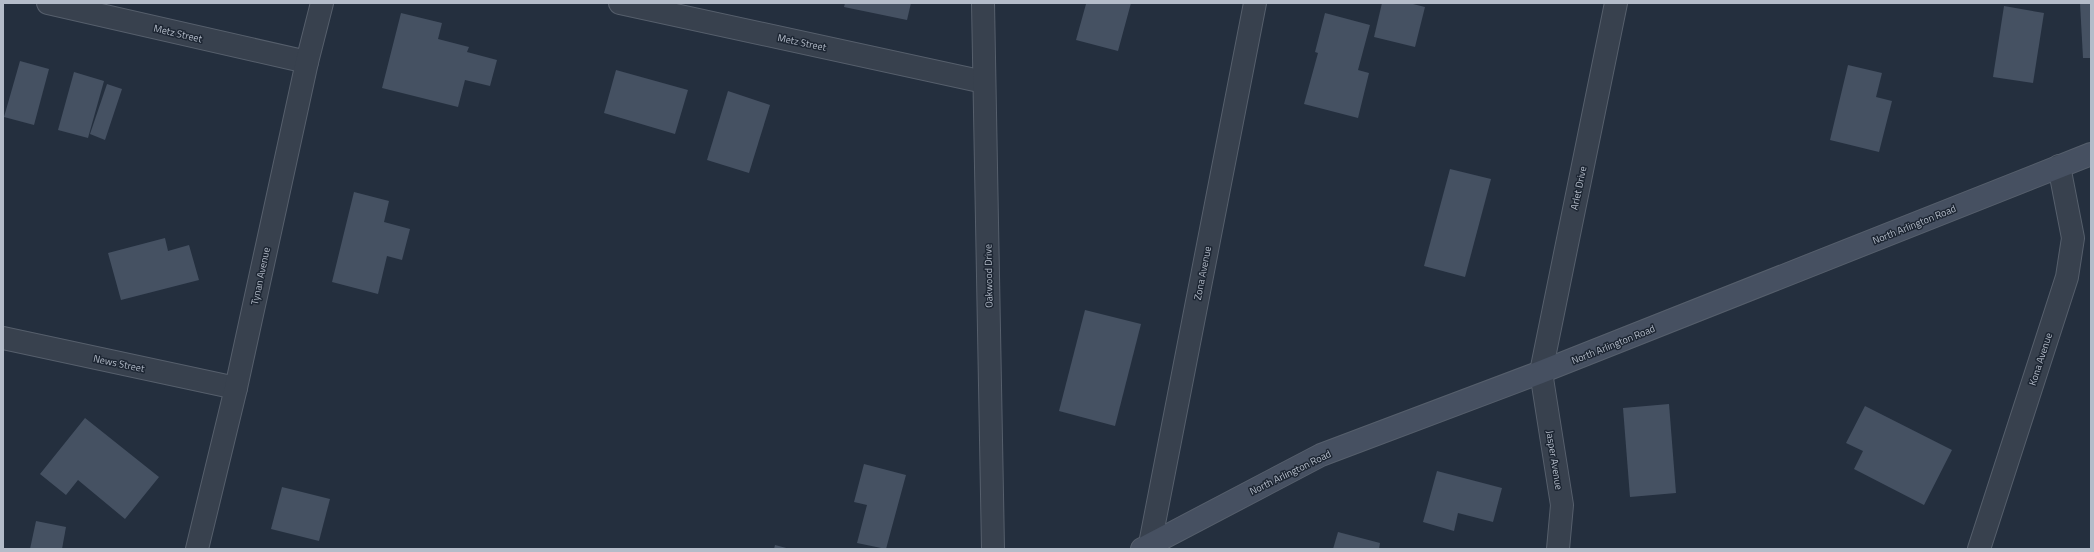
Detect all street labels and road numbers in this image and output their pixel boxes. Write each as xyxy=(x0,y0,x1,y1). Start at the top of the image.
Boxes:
street label: Metz Street xyxy=(152,21,204,46)
street label: Metz Street xyxy=(776,30,828,55)
street label: Arlet Drive xyxy=(1567,165,1590,211)
street label: North Arlington Road xyxy=(1870,201,1958,248)
street label: Oakwood Drive xyxy=(980,244,997,308)
street label: Zona Avenue xyxy=(1190,245,1215,301)
street label: Tynan Avenue xyxy=(247,246,274,306)
street label: North Arlington Road xyxy=(1569,321,1657,368)
street label: Kona Avenue xyxy=(2025,331,2056,387)
street label: News Street xyxy=(92,351,146,376)
street label: Jasper Avenue xyxy=(1542,429,1567,491)
street label: North Arlington Road xyxy=(1247,446,1333,499)

